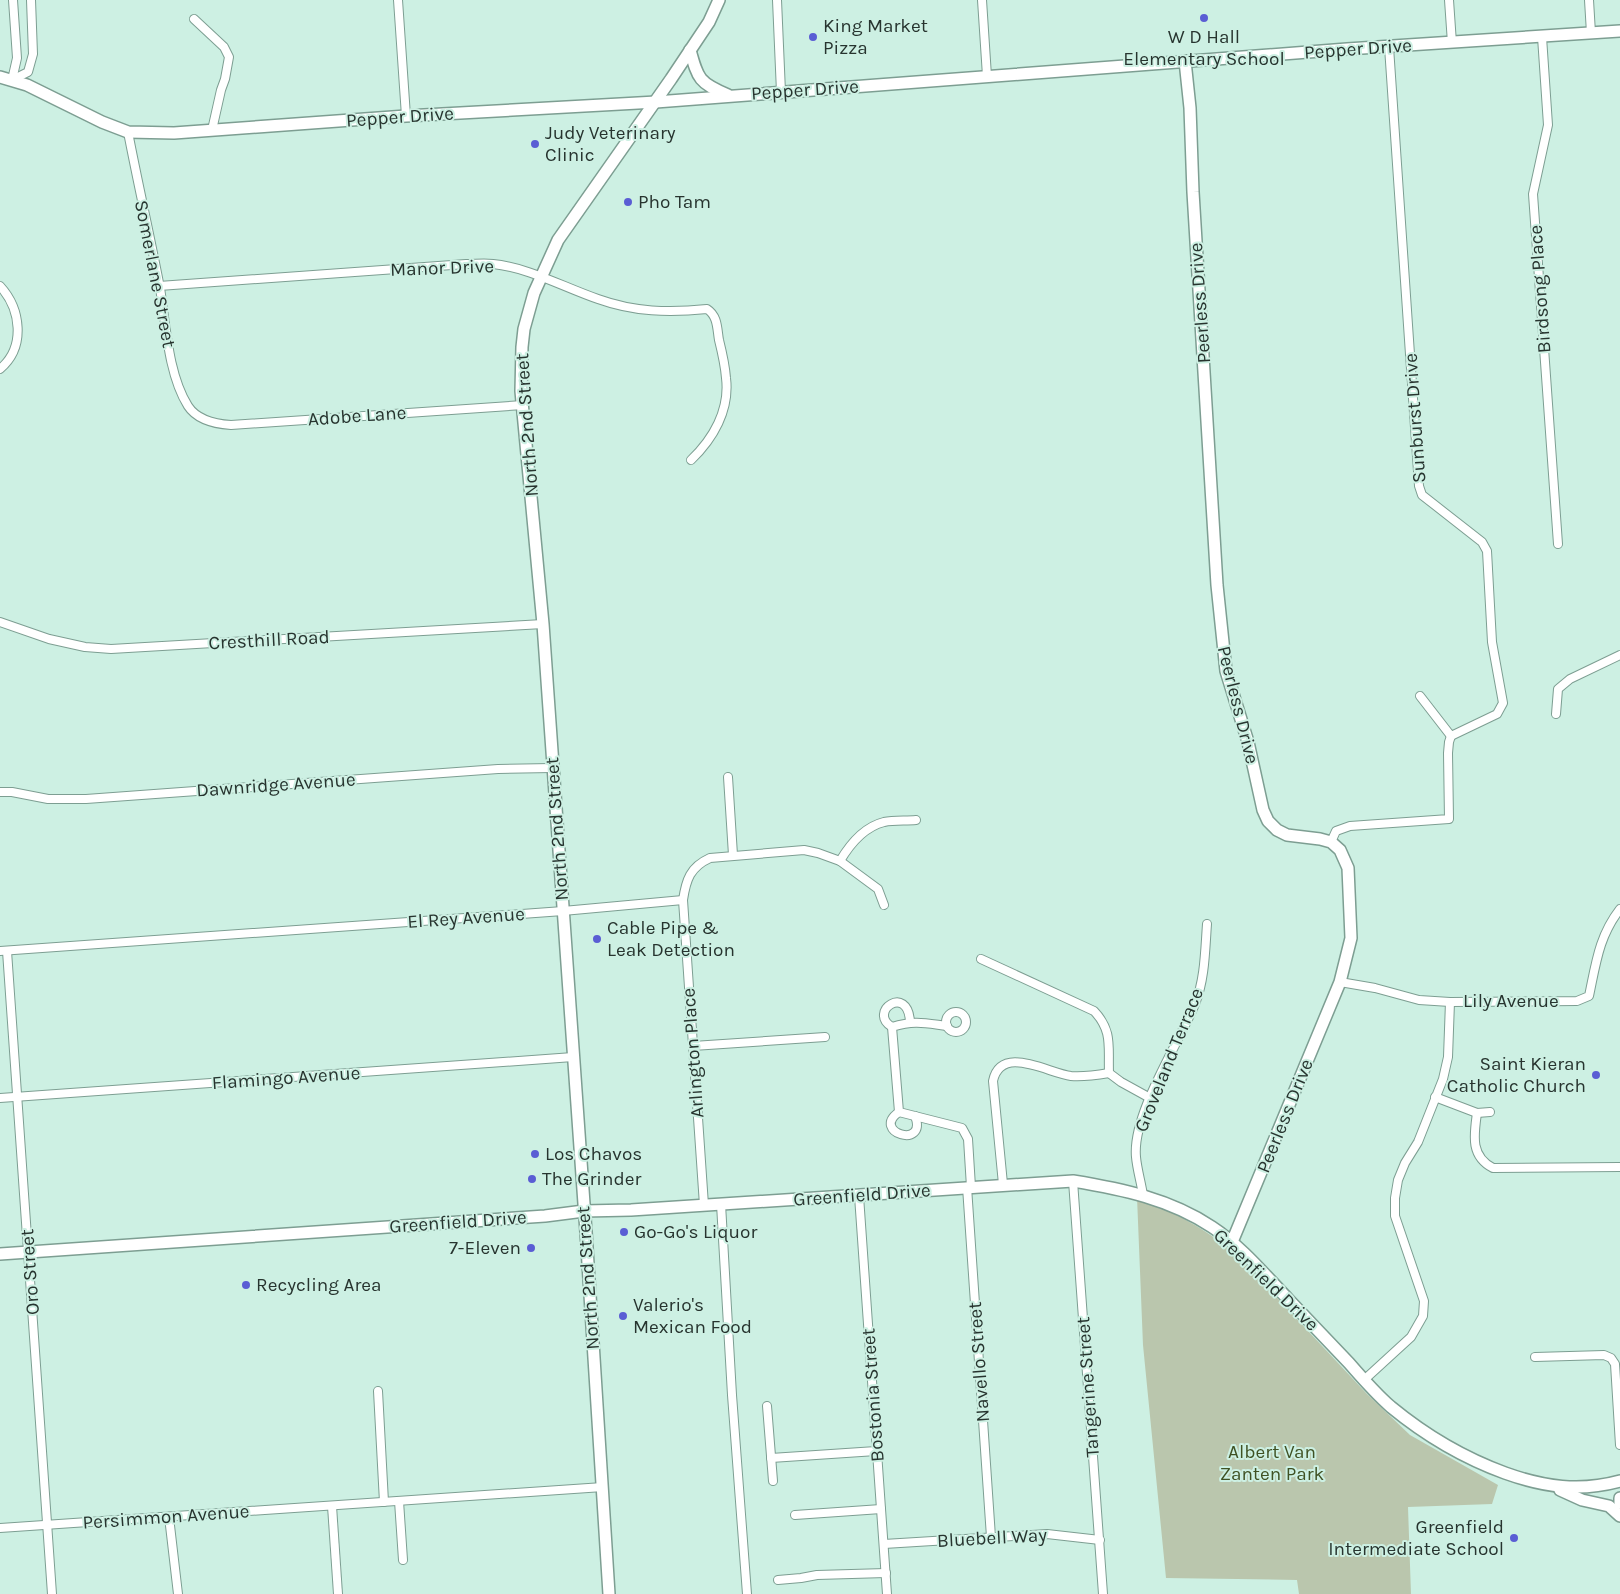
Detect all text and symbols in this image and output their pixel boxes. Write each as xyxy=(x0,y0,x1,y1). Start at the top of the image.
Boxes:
marker: W D Hall Elementary School xyxy=(1198,12,1210,24)
place label: King Market Pizza xyxy=(823,15,928,59)
place label: W D Hall Elementary School xyxy=(1123,26,1285,70)
marker: King Market Pizza xyxy=(807,31,819,43)
street label: Pepper Drive xyxy=(1303,34,1413,64)
street label: Pepper Drive xyxy=(750,75,860,105)
street label: Pepper Drive xyxy=(345,102,455,132)
place label: Judy Veterinary Clinic xyxy=(545,122,676,166)
marker: Judy Veterinary Clinic xyxy=(529,138,541,150)
place label: Pho Tam xyxy=(638,191,711,213)
marker: Pho Tam xyxy=(622,196,634,208)
street label: Somerlane Street xyxy=(130,198,180,350)
street label: Birdsong Place xyxy=(1525,224,1555,354)
street label: Peerless Drive xyxy=(1185,242,1215,364)
street label: Manor Drive xyxy=(390,255,494,281)
street label: Sunburst Drive xyxy=(1399,352,1431,484)
street label: North 2nd Street xyxy=(511,353,543,497)
street label: Adobe Lane xyxy=(307,402,407,430)
street label: Cresthill Road xyxy=(208,626,330,654)
street label: Peerless Drive xyxy=(1213,644,1263,766)
street label: North 2nd Street xyxy=(541,757,573,901)
street label: Dawnridge Avenue xyxy=(196,768,356,802)
street label: El Rey Avenue xyxy=(406,903,526,933)
place label: Cable Pipe & Leak Detection xyxy=(607,917,735,961)
marker: Cable Pipe & Leak Detection xyxy=(591,933,603,945)
street label: Groveland Terrace xyxy=(1130,985,1208,1135)
street label: Arlington Place xyxy=(677,987,709,1119)
street label: Lily Avenue xyxy=(1463,990,1559,1012)
place label: Saint Kieran Catholic Church xyxy=(1447,1053,1586,1097)
street label: Peerless Drive xyxy=(1252,1056,1318,1176)
street label: Flamingo Avenue xyxy=(211,1062,361,1094)
marker: Saint Kieran Catholic Church xyxy=(1590,1069,1602,1081)
place label: Los Chavos xyxy=(545,1143,642,1165)
marker: Los Chavos xyxy=(529,1148,541,1160)
place label: The Grinder xyxy=(542,1168,641,1190)
marker: The Grinder xyxy=(526,1173,538,1185)
street label: Greenfield Drive xyxy=(793,1179,931,1211)
street label: Greenfield Drive xyxy=(389,1206,527,1238)
street label: North 2nd Street xyxy=(572,1206,604,1350)
place label: Go-Go's Liquor xyxy=(634,1221,757,1243)
street label: Greenfield Drive xyxy=(1209,1224,1323,1336)
marker: Go-Go's Liquor xyxy=(618,1226,630,1238)
street label: Oro Street xyxy=(16,1228,44,1316)
place label: 7-Eleven xyxy=(449,1237,521,1259)
marker: 7-Eleven xyxy=(525,1242,537,1254)
place label: Recycling Area xyxy=(256,1274,382,1296)
marker: Recycling Area xyxy=(240,1279,252,1291)
place label: Valerio's Mexican Food xyxy=(633,1294,752,1338)
street label: Navello Street xyxy=(964,1301,994,1423)
marker: Valerio's Mexican Food xyxy=(617,1310,629,1322)
street label: Tangerine Street xyxy=(1072,1316,1104,1458)
street label: Bostonia Street xyxy=(857,1327,889,1463)
park label: Albert Van Zanten Park xyxy=(1220,1441,1325,1485)
street label: Persimmon Avenue xyxy=(82,1500,250,1534)
place label: Greenfield Intermediate School xyxy=(1328,1516,1504,1560)
street label: Bluebell Way xyxy=(936,1524,1048,1552)
marker: Greenfield Intermediate School xyxy=(1508,1532,1520,1544)

